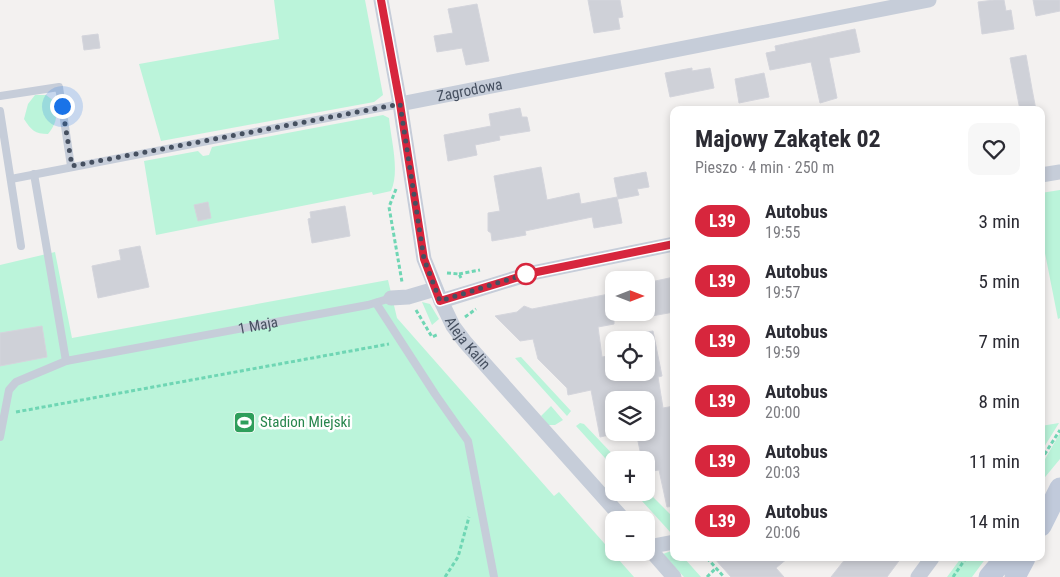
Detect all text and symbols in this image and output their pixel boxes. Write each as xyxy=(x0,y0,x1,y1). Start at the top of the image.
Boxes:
street label: Zagrodowa xyxy=(435,75,504,106)
your location xyxy=(50,94,75,119)
button: heart xyxy=(968,123,1020,175)
text: Majowy Zakątek 02 xyxy=(695,125,881,153)
text: Pieszo · 4 min · 250 m xyxy=(695,158,834,177)
text: Autobus xyxy=(765,200,828,223)
text: L39 xyxy=(709,210,736,231)
text: 3 min xyxy=(978,210,1020,233)
text: 19:55 xyxy=(765,223,800,242)
text: Autobus xyxy=(765,260,828,283)
unlabelled marker xyxy=(515,263,537,285)
text: L39 xyxy=(709,270,736,291)
text: 5 min xyxy=(978,270,1020,293)
north arrow xyxy=(605,271,655,321)
map controls xyxy=(605,271,655,561)
text: 19:57 xyxy=(765,283,800,302)
street label: 1 Maja xyxy=(237,313,279,338)
street label: Aleja Kalin xyxy=(441,314,494,373)
text: Autobus xyxy=(765,320,828,343)
text: L39 xyxy=(709,330,736,351)
text: 7 min xyxy=(978,330,1020,353)
button: locate xyxy=(605,331,655,381)
text: 19:59 xyxy=(765,343,800,362)
text: Autobus xyxy=(765,380,828,403)
text: L39 xyxy=(709,390,736,411)
text: 8 min xyxy=(978,390,1020,413)
button: layers xyxy=(605,391,655,441)
text: 20:00 xyxy=(765,403,800,422)
sports icon: Stadion Miejski xyxy=(232,410,256,434)
place label: Stadion Miejski xyxy=(260,413,351,431)
text: Autobus xyxy=(765,440,828,463)
text: L39 xyxy=(709,450,736,471)
text: 11 min xyxy=(969,450,1020,473)
button: + xyxy=(605,451,655,501)
text: 20:03 xyxy=(765,463,800,482)
text: Autobus xyxy=(765,500,828,523)
text: L39 xyxy=(709,510,736,531)
text: 14 min xyxy=(969,510,1020,533)
button: − xyxy=(605,511,655,561)
text: 20:06 xyxy=(765,523,800,542)

